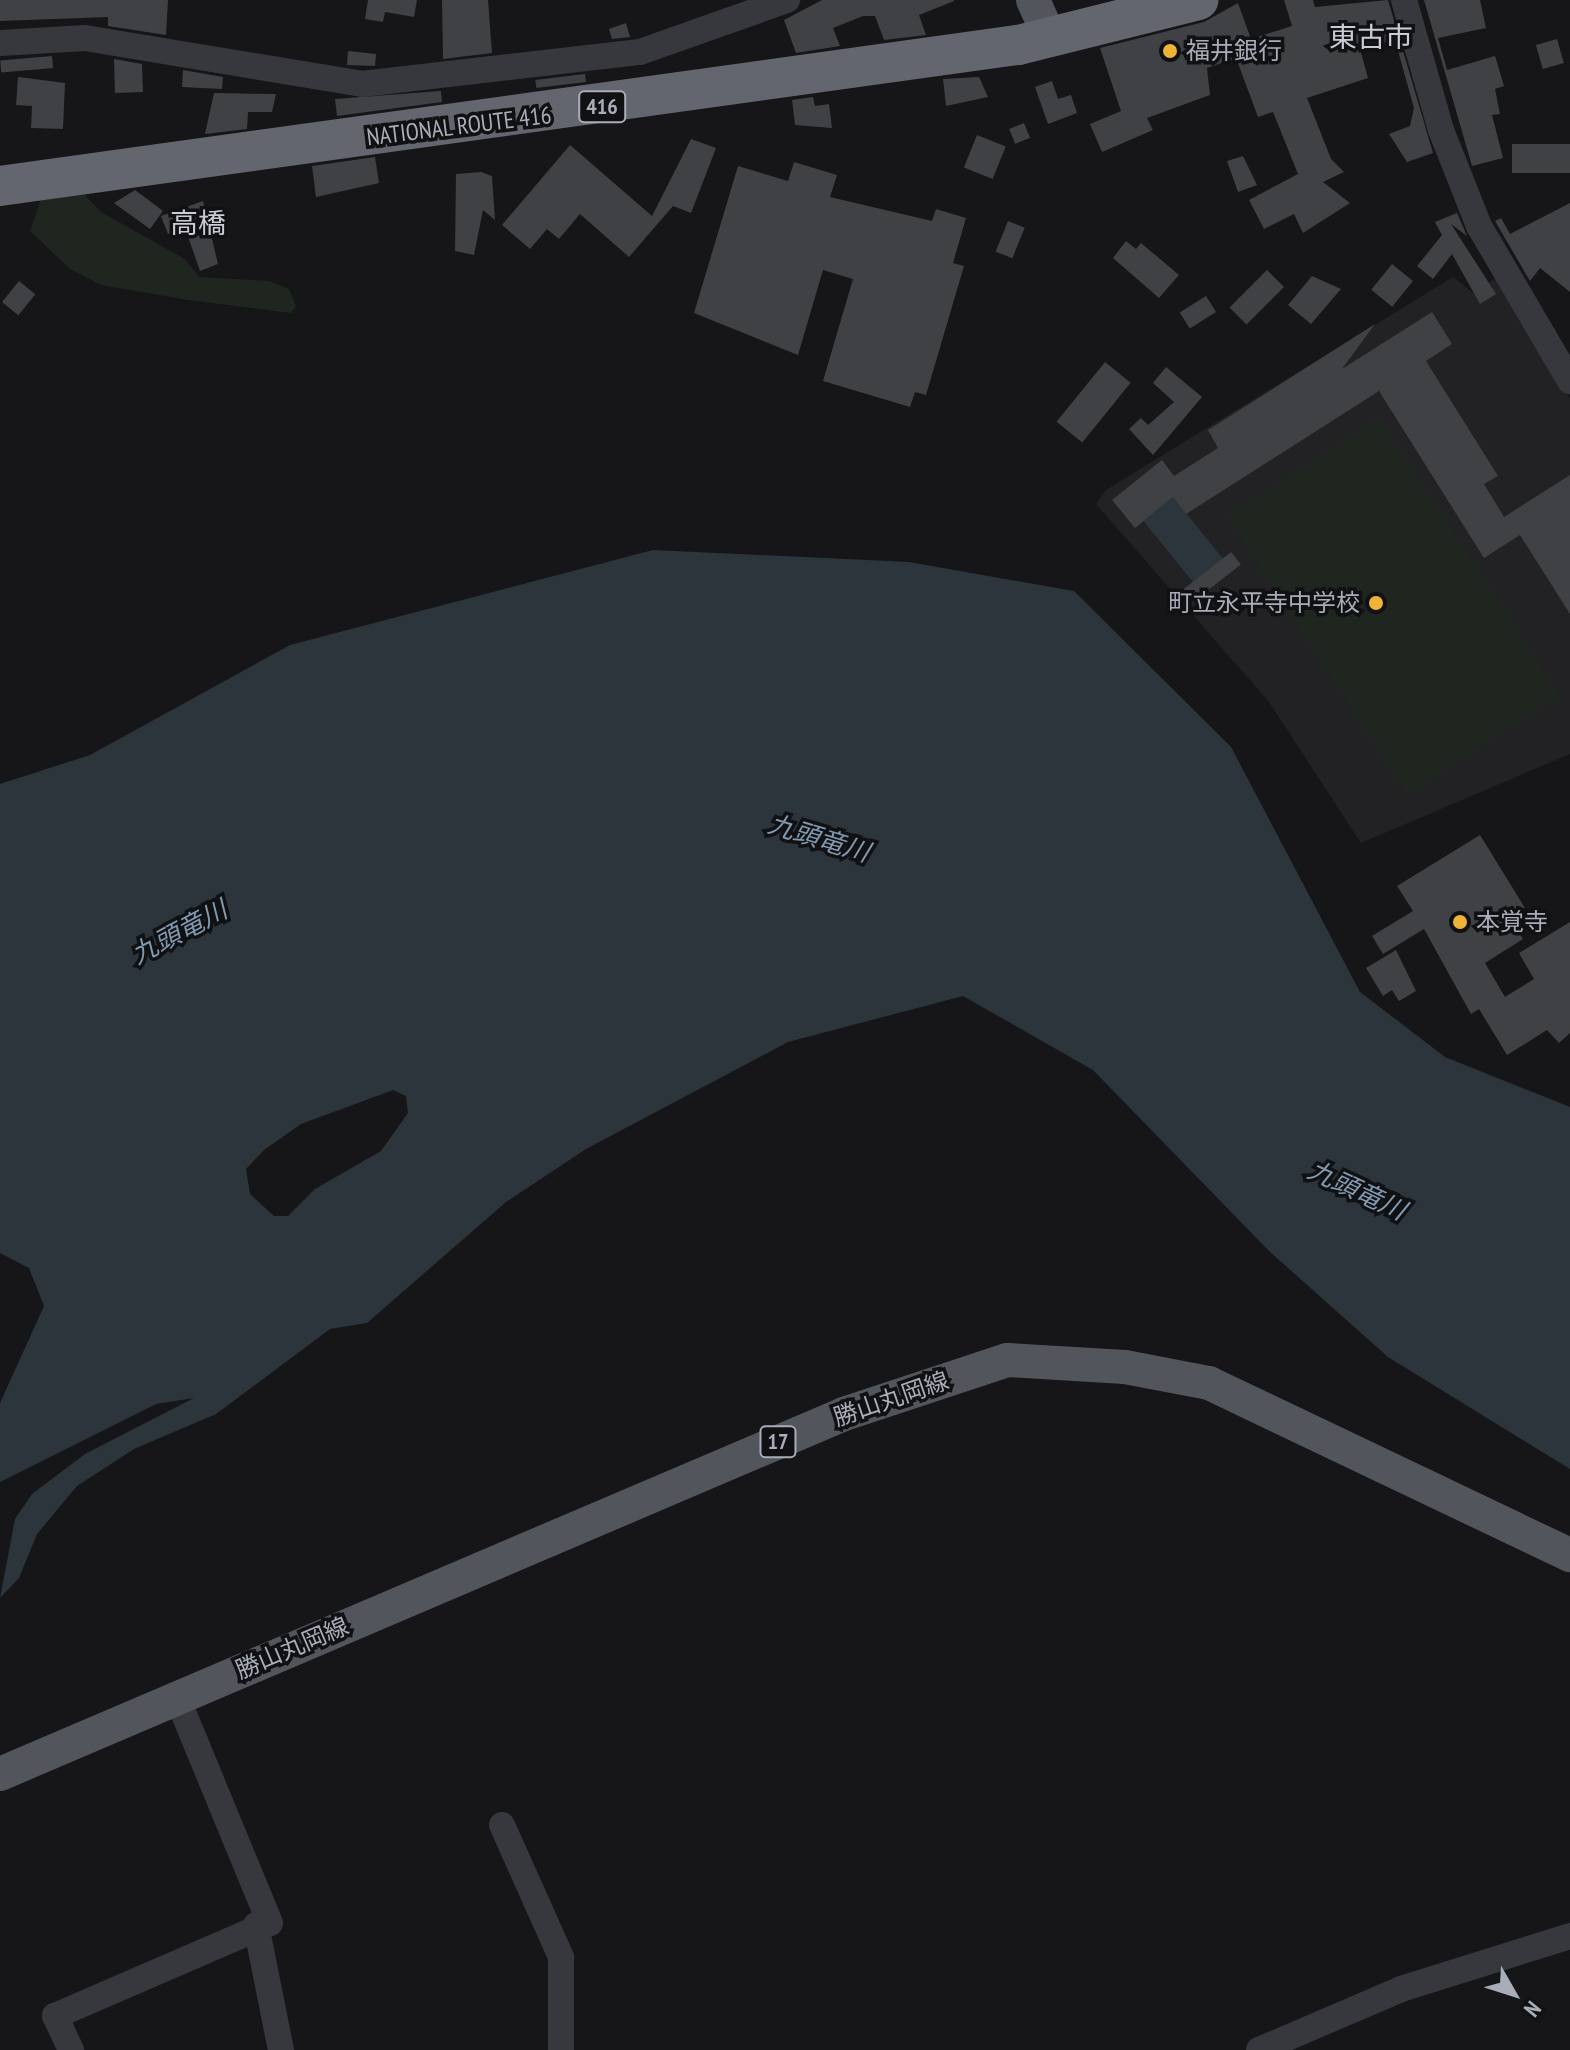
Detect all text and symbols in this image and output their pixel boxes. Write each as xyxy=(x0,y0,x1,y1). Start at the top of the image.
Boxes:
district label: 東古市 xyxy=(1329,20,1413,54)
place label: 福井銀行 xyxy=(1186,37,1282,65)
marker: 福井銀行 xyxy=(1161,42,1179,60)
road number: 416 xyxy=(578,89,626,125)
street label: NATIONAL ROUTE 416 xyxy=(365,100,553,152)
district label: 高橋 xyxy=(170,206,226,240)
place label: 町立永平寺中学校 xyxy=(1168,589,1360,617)
marker: 町立永平寺中学校 xyxy=(1367,594,1385,612)
water label: 九頭竜川 xyxy=(765,808,873,868)
water label: 九頭竜川 xyxy=(126,894,232,970)
place label: 本覚寺 xyxy=(1476,908,1548,936)
marker: 本覚寺 xyxy=(1451,913,1469,931)
water label: 九頭竜川 xyxy=(1303,1154,1411,1226)
street label: 勝山丸岡線 xyxy=(830,1366,952,1432)
road number: 17 xyxy=(758,1424,798,1460)
street label: 勝山丸岡線 xyxy=(231,1611,353,1685)
north arrow xyxy=(1474,1954,1554,2034)
text: N xyxy=(1518,1996,1547,2023)

